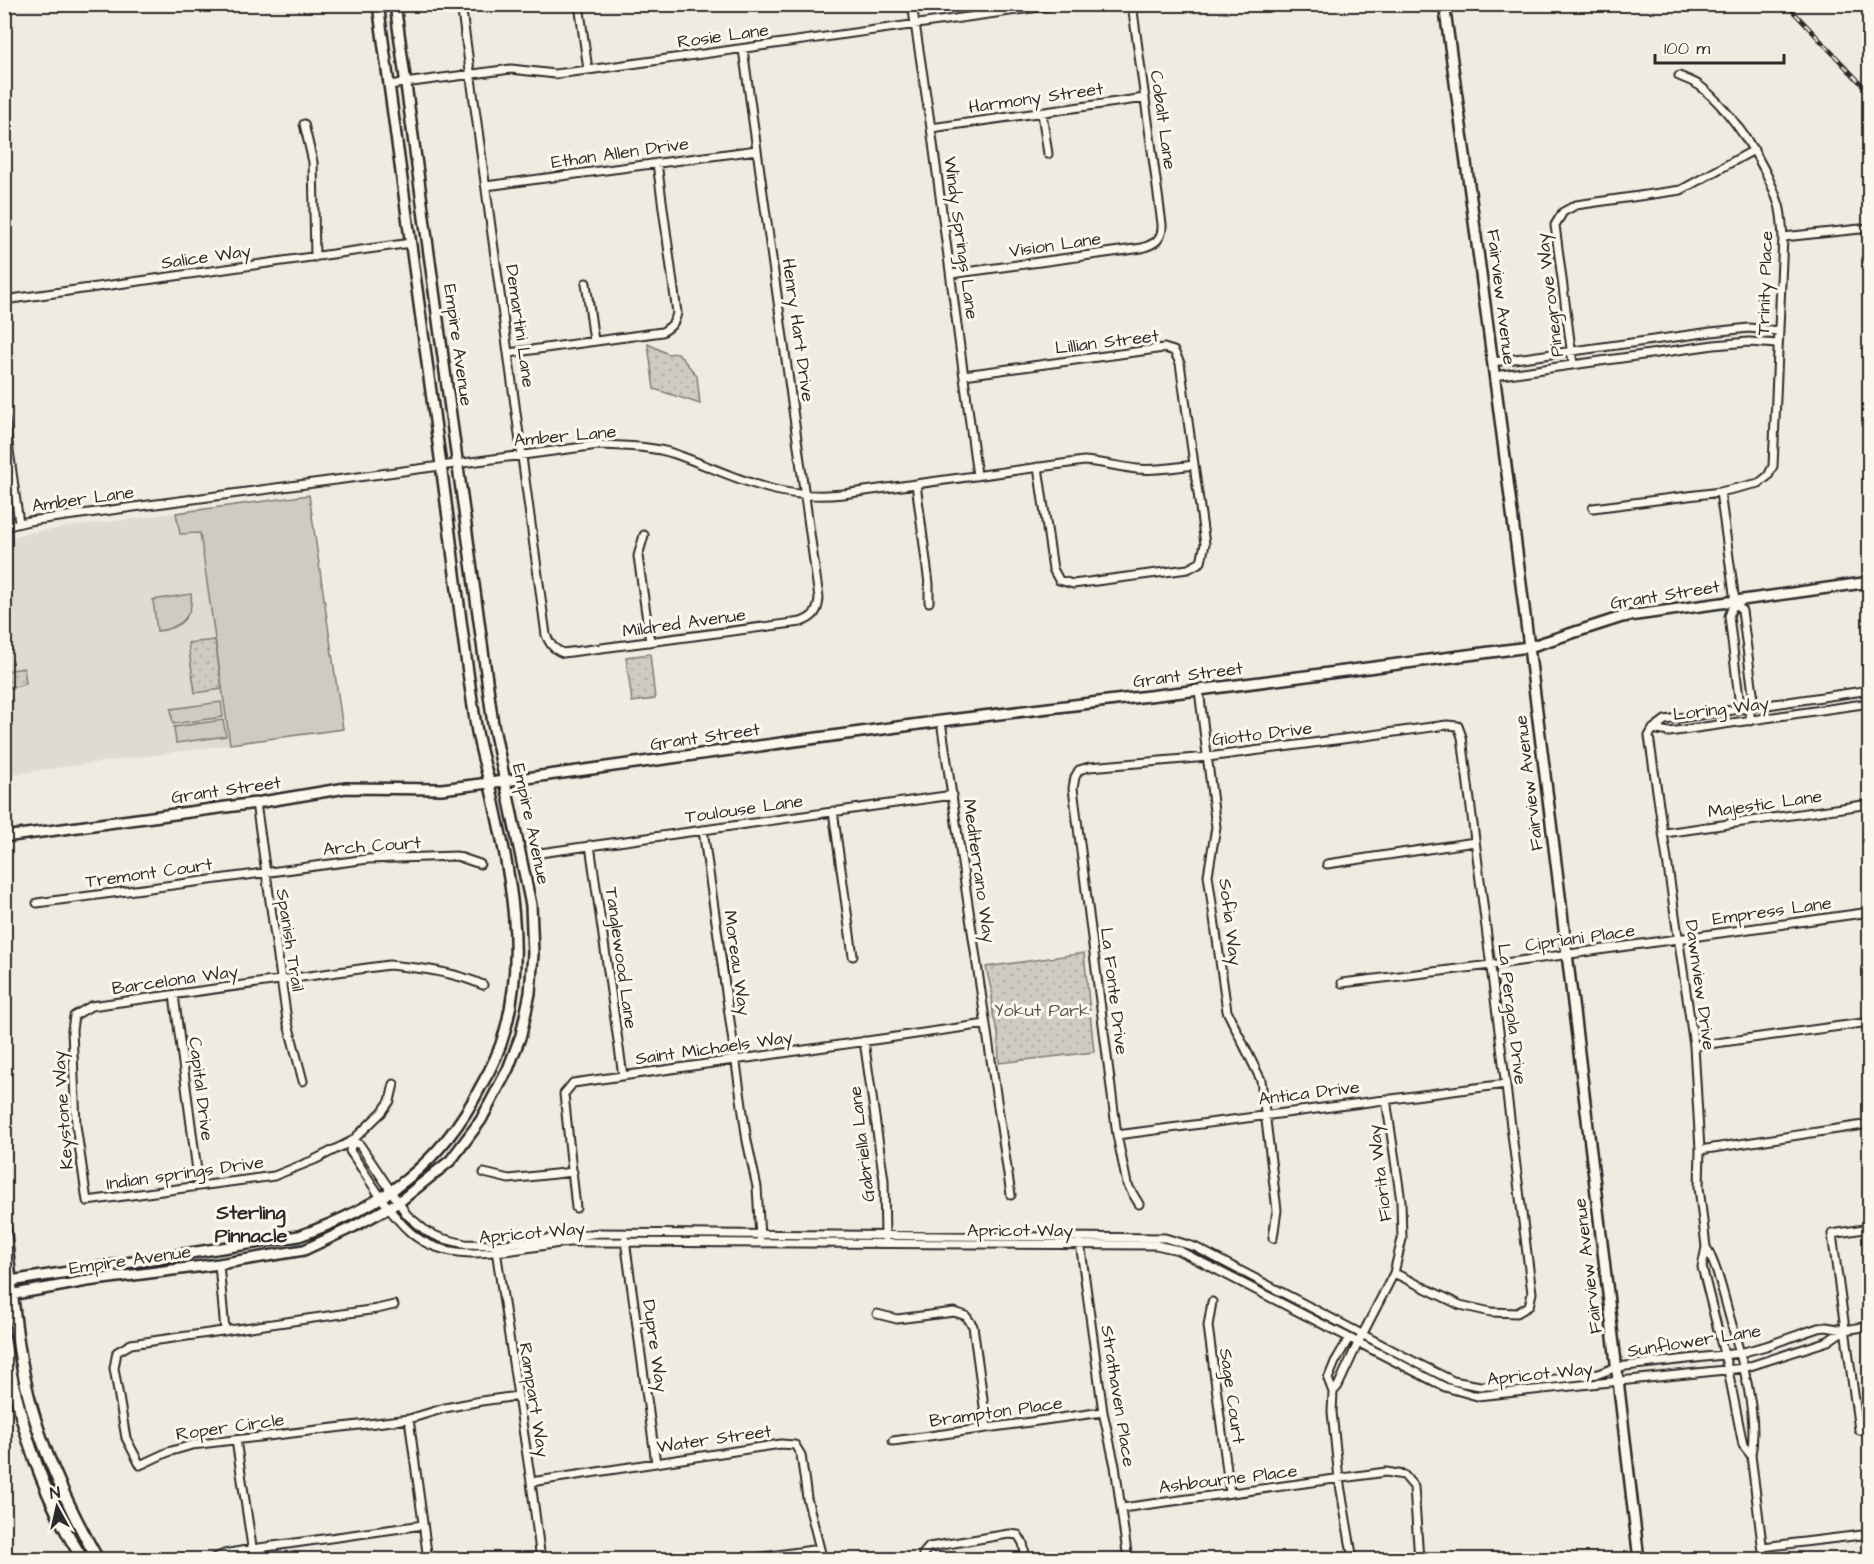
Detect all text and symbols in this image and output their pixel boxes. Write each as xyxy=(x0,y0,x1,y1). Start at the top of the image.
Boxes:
street label: Rosie Lane xyxy=(676,17,771,55)
scale bar xyxy=(1655,27,1784,65)
text: 100 m xyxy=(1664,36,1710,61)
street label: Cobalt Lane xyxy=(1144,69,1182,171)
street label: Harmony Street xyxy=(967,76,1106,121)
street label: Ethan Allen Drive xyxy=(550,131,691,175)
street label: Windy Springs Lane xyxy=(936,155,985,321)
street label: Vision Lane xyxy=(1007,226,1103,264)
street label: Fairview Avenue xyxy=(1480,228,1522,366)
street label: Trinity Place xyxy=(1751,230,1780,336)
street label: Pinegrove Way xyxy=(1530,231,1571,358)
street label: Salice Way xyxy=(159,238,253,277)
street label: Henry Hart Drive xyxy=(775,257,820,404)
street label: Demartini Lane xyxy=(499,263,541,389)
street label: Empire Avenue xyxy=(437,282,479,408)
street label: Lillian Street xyxy=(1054,323,1161,361)
street label: Amber Lane xyxy=(513,419,618,453)
street label: Amber Lane xyxy=(30,479,136,519)
street label: Grant Street xyxy=(1608,574,1722,616)
street label: Mildred Avenue xyxy=(621,602,748,644)
street label: Grant Street xyxy=(1132,656,1245,694)
street label: Loring Way xyxy=(1671,691,1771,728)
street label: Fairview Avenue xyxy=(1508,714,1550,852)
street label: Giotto Drive xyxy=(1211,715,1314,753)
street label: Grant Street xyxy=(649,717,762,757)
street label: Empire Avenue xyxy=(506,761,556,887)
street label: Grant Street xyxy=(170,770,283,810)
street label: Majestic Lane xyxy=(1706,784,1824,824)
street label: Toulouse Lane xyxy=(683,788,805,830)
street label: Mediterrano Way xyxy=(956,798,1001,945)
street label: Arch Court xyxy=(322,830,423,862)
street label: Tremont Court xyxy=(84,852,215,894)
street label: Sofia Way xyxy=(1211,877,1248,967)
street label: Tanglewood Lane xyxy=(598,886,643,1031)
street label: Spanish Trail xyxy=(270,887,310,993)
street label: Empress Lane xyxy=(1711,890,1833,932)
street label: Moreau Way xyxy=(716,909,757,1018)
street label: Cipriani Place xyxy=(1523,918,1637,958)
street label: Dawnview Drive xyxy=(1678,918,1722,1052)
street label: La Fonte Drive xyxy=(1094,926,1134,1056)
street label: La Pergola Drive xyxy=(1490,942,1533,1086)
street label: Barcelona Way xyxy=(110,959,240,1002)
park label: Yokut Park xyxy=(994,998,1090,1023)
street label: Saint Michaels Way xyxy=(634,1025,795,1072)
street label: Capital Drive xyxy=(182,1036,220,1143)
street label: Keystone Way xyxy=(46,1050,81,1170)
street label: Antica Drive xyxy=(1257,1074,1361,1112)
street label: Gabriella Lane xyxy=(842,1084,882,1203)
street label: Fiorita Way xyxy=(1362,1123,1399,1223)
street label: Indian springs Drive xyxy=(105,1150,266,1197)
street label: Fairview Avenue xyxy=(1567,1197,1609,1335)
district label: Sterling Pinnacle xyxy=(215,1199,287,1250)
street label: Apricot Way xyxy=(478,1216,586,1251)
street label: Apricot Way xyxy=(967,1218,1073,1244)
street label: Empire Avenue xyxy=(67,1239,193,1281)
street label: Dupre Way xyxy=(635,1298,674,1394)
street label: Sunflower Lane xyxy=(1625,1318,1763,1364)
street label: Strathaven Place xyxy=(1094,1323,1142,1469)
street label: Rampart Way xyxy=(512,1341,555,1459)
street label: Sage Court xyxy=(1212,1347,1251,1446)
street label: Apricot Way xyxy=(1486,1356,1594,1393)
street label: Brampton Place xyxy=(928,1390,1064,1434)
street label: Roper Circle xyxy=(174,1407,286,1447)
street label: Water Street xyxy=(655,1418,774,1459)
street label: Ashbourne Place xyxy=(1157,1458,1299,1500)
north arrow xyxy=(27,1477,87,1537)
text: N xyxy=(49,1482,62,1505)

